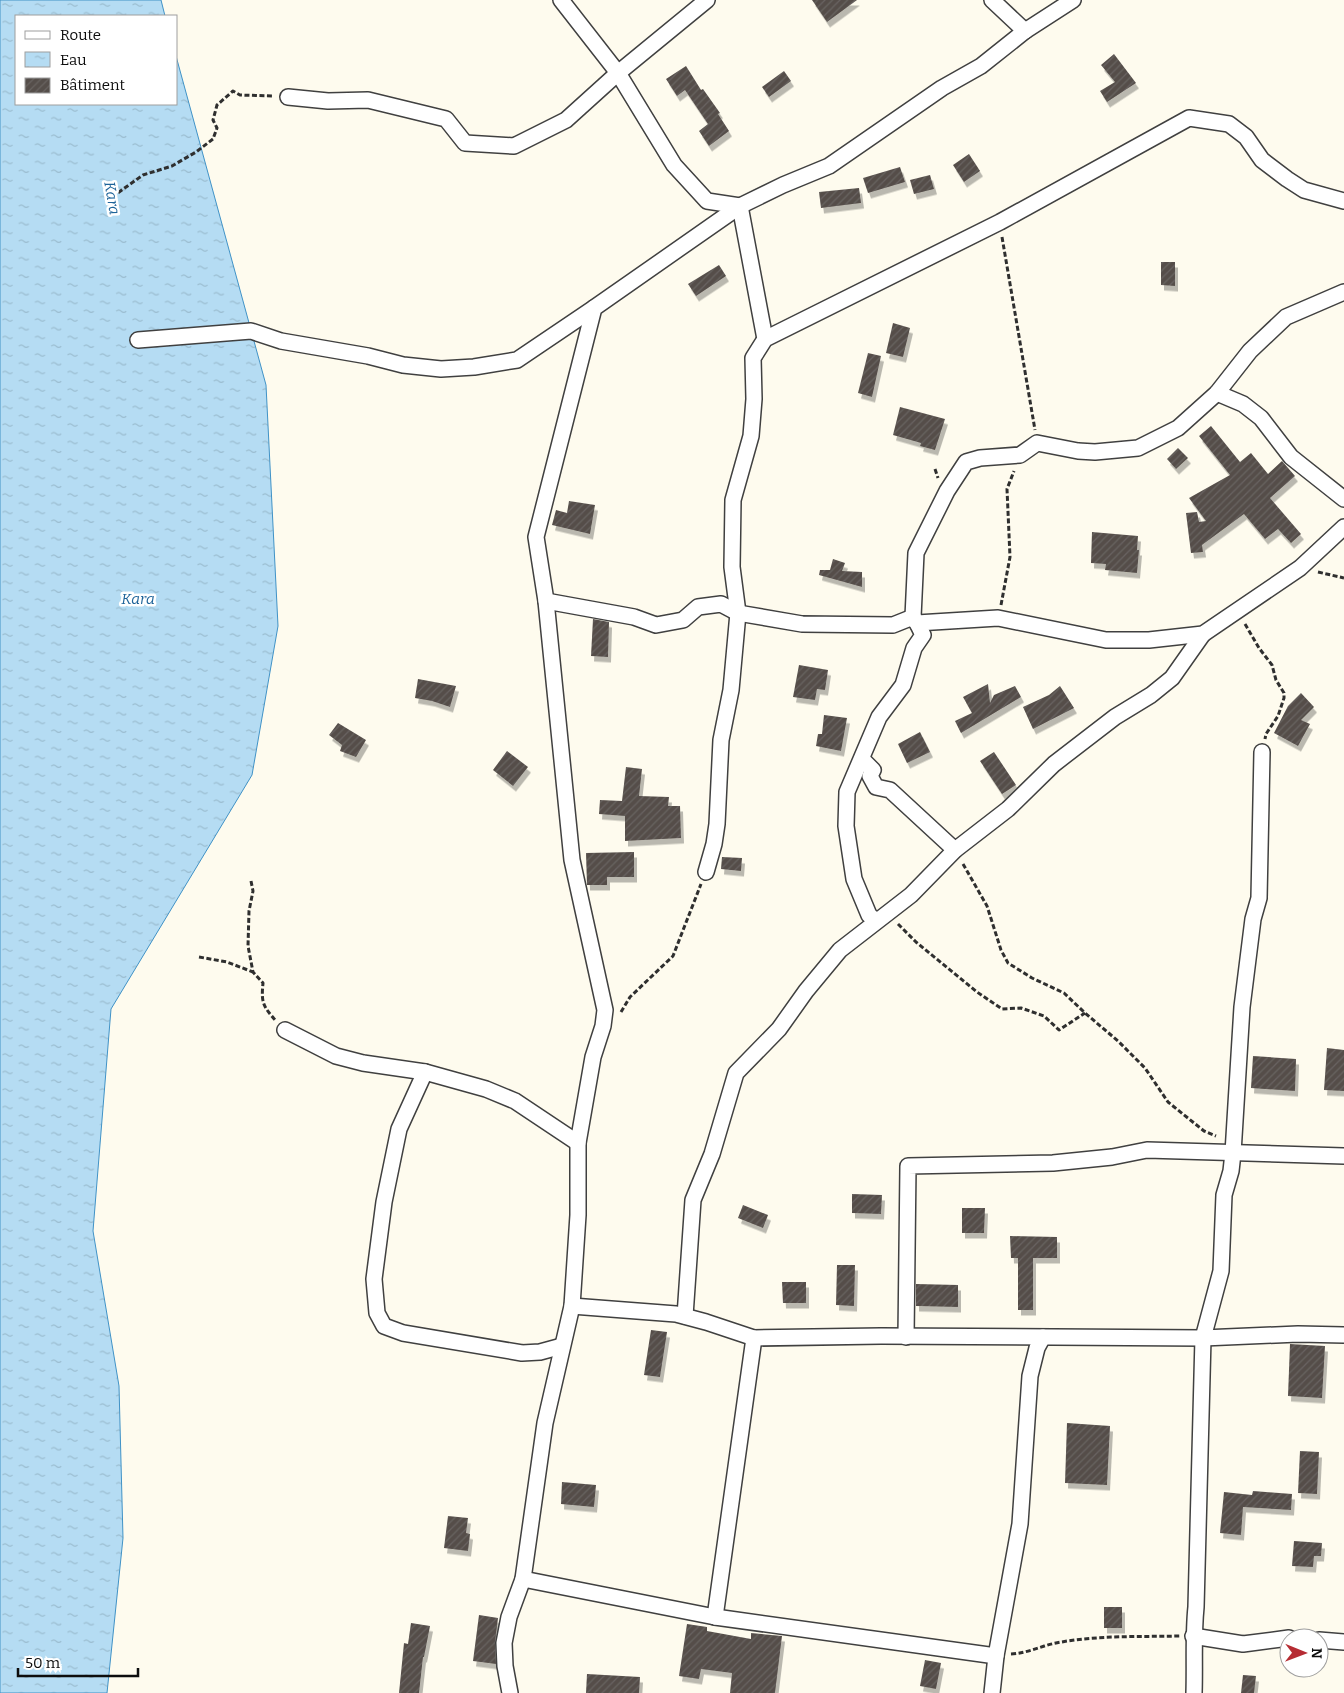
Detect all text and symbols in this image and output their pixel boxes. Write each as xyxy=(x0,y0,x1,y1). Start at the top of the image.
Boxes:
legend xyxy=(15,15,178,105)
text: Route xyxy=(60,26,101,44)
text: Eau xyxy=(60,51,87,69)
text: Bâtiment xyxy=(60,76,125,94)
water label: Kara xyxy=(100,180,124,216)
water label: Kara xyxy=(121,590,155,608)
north arrow xyxy=(1279,1628,1329,1678)
scale bar xyxy=(18,1646,138,1678)
text: N xyxy=(1308,1648,1325,1659)
text: 50 m xyxy=(25,1654,61,1672)

